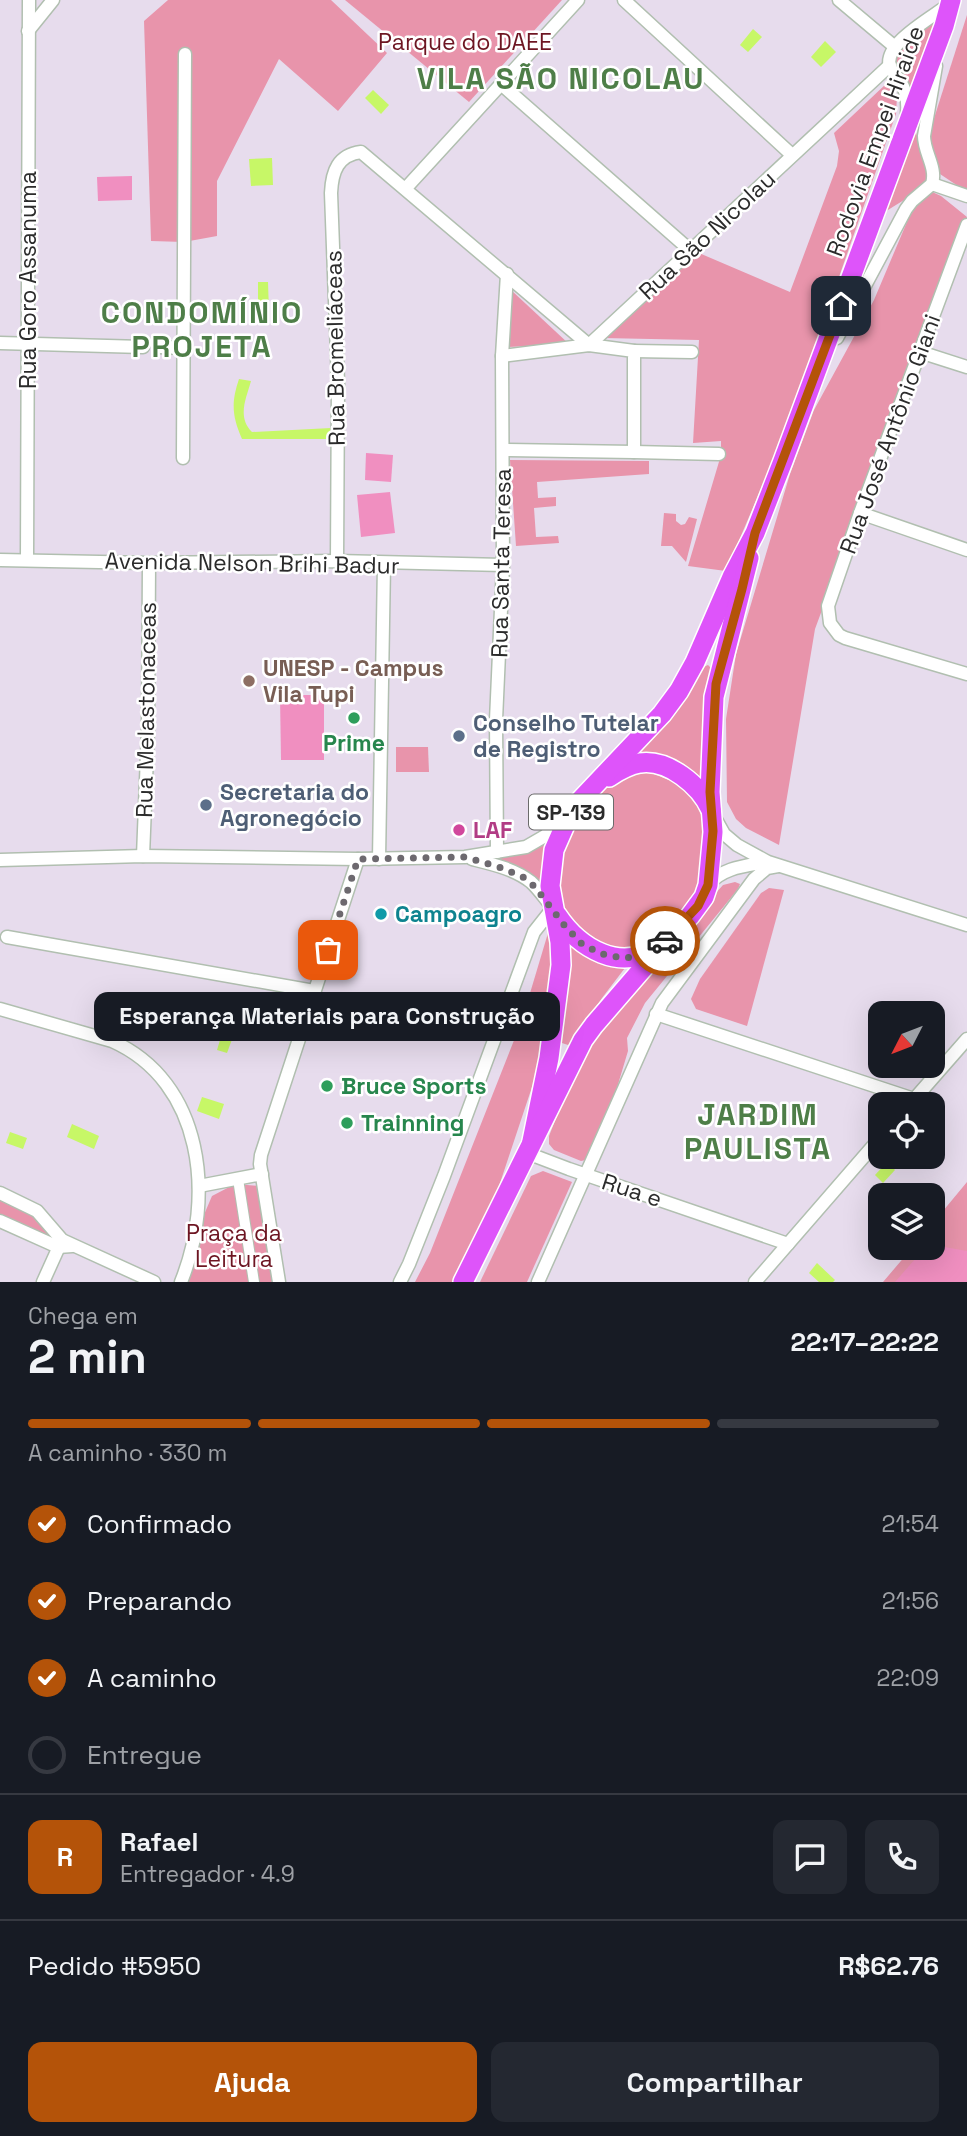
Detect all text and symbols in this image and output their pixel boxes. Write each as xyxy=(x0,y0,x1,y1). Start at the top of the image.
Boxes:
street label: Rodovia Empei Hiraide xyxy=(819,21,931,261)
park label: Parque do DAEE xyxy=(378,27,552,57)
district label: VILA SÃO NICOLAU xyxy=(417,59,705,98)
street label: Rua São Nicolau xyxy=(632,164,782,306)
street label: Rua Goro Assanuma xyxy=(13,171,43,389)
street label: Rua Bromeliáceas xyxy=(318,250,352,446)
pin xyxy=(811,276,871,336)
icon: home xyxy=(822,287,860,325)
district label: CONDOMÍNIO PROJETA xyxy=(101,293,303,366)
street label: Rua José Antônio Giani xyxy=(833,310,947,558)
street label: Rua Santa Teresa xyxy=(484,468,518,658)
street label: Avenida Nelson Brihi Badur xyxy=(104,545,400,581)
street label: Rua Melastonaceas xyxy=(129,602,163,818)
place label: UNESP - Campus Vila Tupi xyxy=(263,653,444,709)
marker: UNESP - Campus Vila Tupi xyxy=(241,673,257,689)
place label: Conselho Tutelar de Registro xyxy=(473,708,659,764)
marker: Prime xyxy=(346,710,362,726)
place label: Prime xyxy=(323,728,385,758)
marker: Conselho Tutelar de Registro xyxy=(451,728,467,744)
place label: Secretaria do Agronegócio xyxy=(220,777,369,833)
road number: SP-139 xyxy=(529,794,613,830)
marker: Secretaria do Agronegócio xyxy=(198,797,214,813)
place label: LAF xyxy=(473,815,512,845)
marker: LAF xyxy=(451,822,467,838)
place label: Campoagro xyxy=(395,899,522,929)
marker: Campoagro xyxy=(373,906,389,922)
courier xyxy=(630,906,700,976)
pin xyxy=(298,920,358,980)
icon: car xyxy=(646,922,684,960)
icon: bag xyxy=(309,931,347,969)
callout: Esperança Materiais para Construção xyxy=(95,992,561,1041)
text: Esperança Materiais para Construção xyxy=(119,1001,535,1031)
north arrow xyxy=(868,1001,945,1078)
map controls xyxy=(868,1001,945,1260)
place label: Bruce Sports xyxy=(341,1071,486,1101)
marker: Bruce Sports xyxy=(319,1078,335,1094)
button: locate xyxy=(868,1092,945,1169)
district label: JARDIM PAULISTA xyxy=(684,1095,832,1168)
place label: Trainning xyxy=(361,1108,465,1138)
marker: Trainning xyxy=(339,1115,355,1131)
street label: Rua e xyxy=(598,1166,666,1214)
button: layers xyxy=(868,1183,945,1260)
park label: Praça da Leitura xyxy=(186,1218,282,1274)
text: Chega em xyxy=(28,1301,138,1331)
text: 22:17–22:22 xyxy=(791,1325,939,1359)
text: 2 min xyxy=(28,1328,147,1386)
text: A caminho · 330 m xyxy=(28,1438,227,1468)
icon: check xyxy=(28,1505,66,1543)
text: Confirmado xyxy=(87,1507,232,1541)
text: 21:54 xyxy=(882,1509,939,1539)
icon: check xyxy=(28,1582,66,1620)
text: Preparando xyxy=(87,1584,232,1618)
text: 21:56 xyxy=(882,1586,939,1616)
icon: check xyxy=(28,1659,66,1697)
text: A caminho xyxy=(87,1661,217,1695)
text: 22:09 xyxy=(877,1663,939,1693)
text: Entregue xyxy=(87,1738,202,1772)
button: chat xyxy=(773,1820,847,1894)
button: phone xyxy=(865,1820,939,1894)
text: Rafael xyxy=(120,1825,198,1859)
text: R xyxy=(57,1840,73,1874)
text: Entregador · 4.9 xyxy=(120,1859,295,1889)
text: Pedido #5950 xyxy=(28,1949,201,1983)
text: R$62.76 xyxy=(838,1949,939,1983)
button: Ajuda xyxy=(28,2042,477,2122)
button: Compartilhar xyxy=(491,2042,939,2122)

